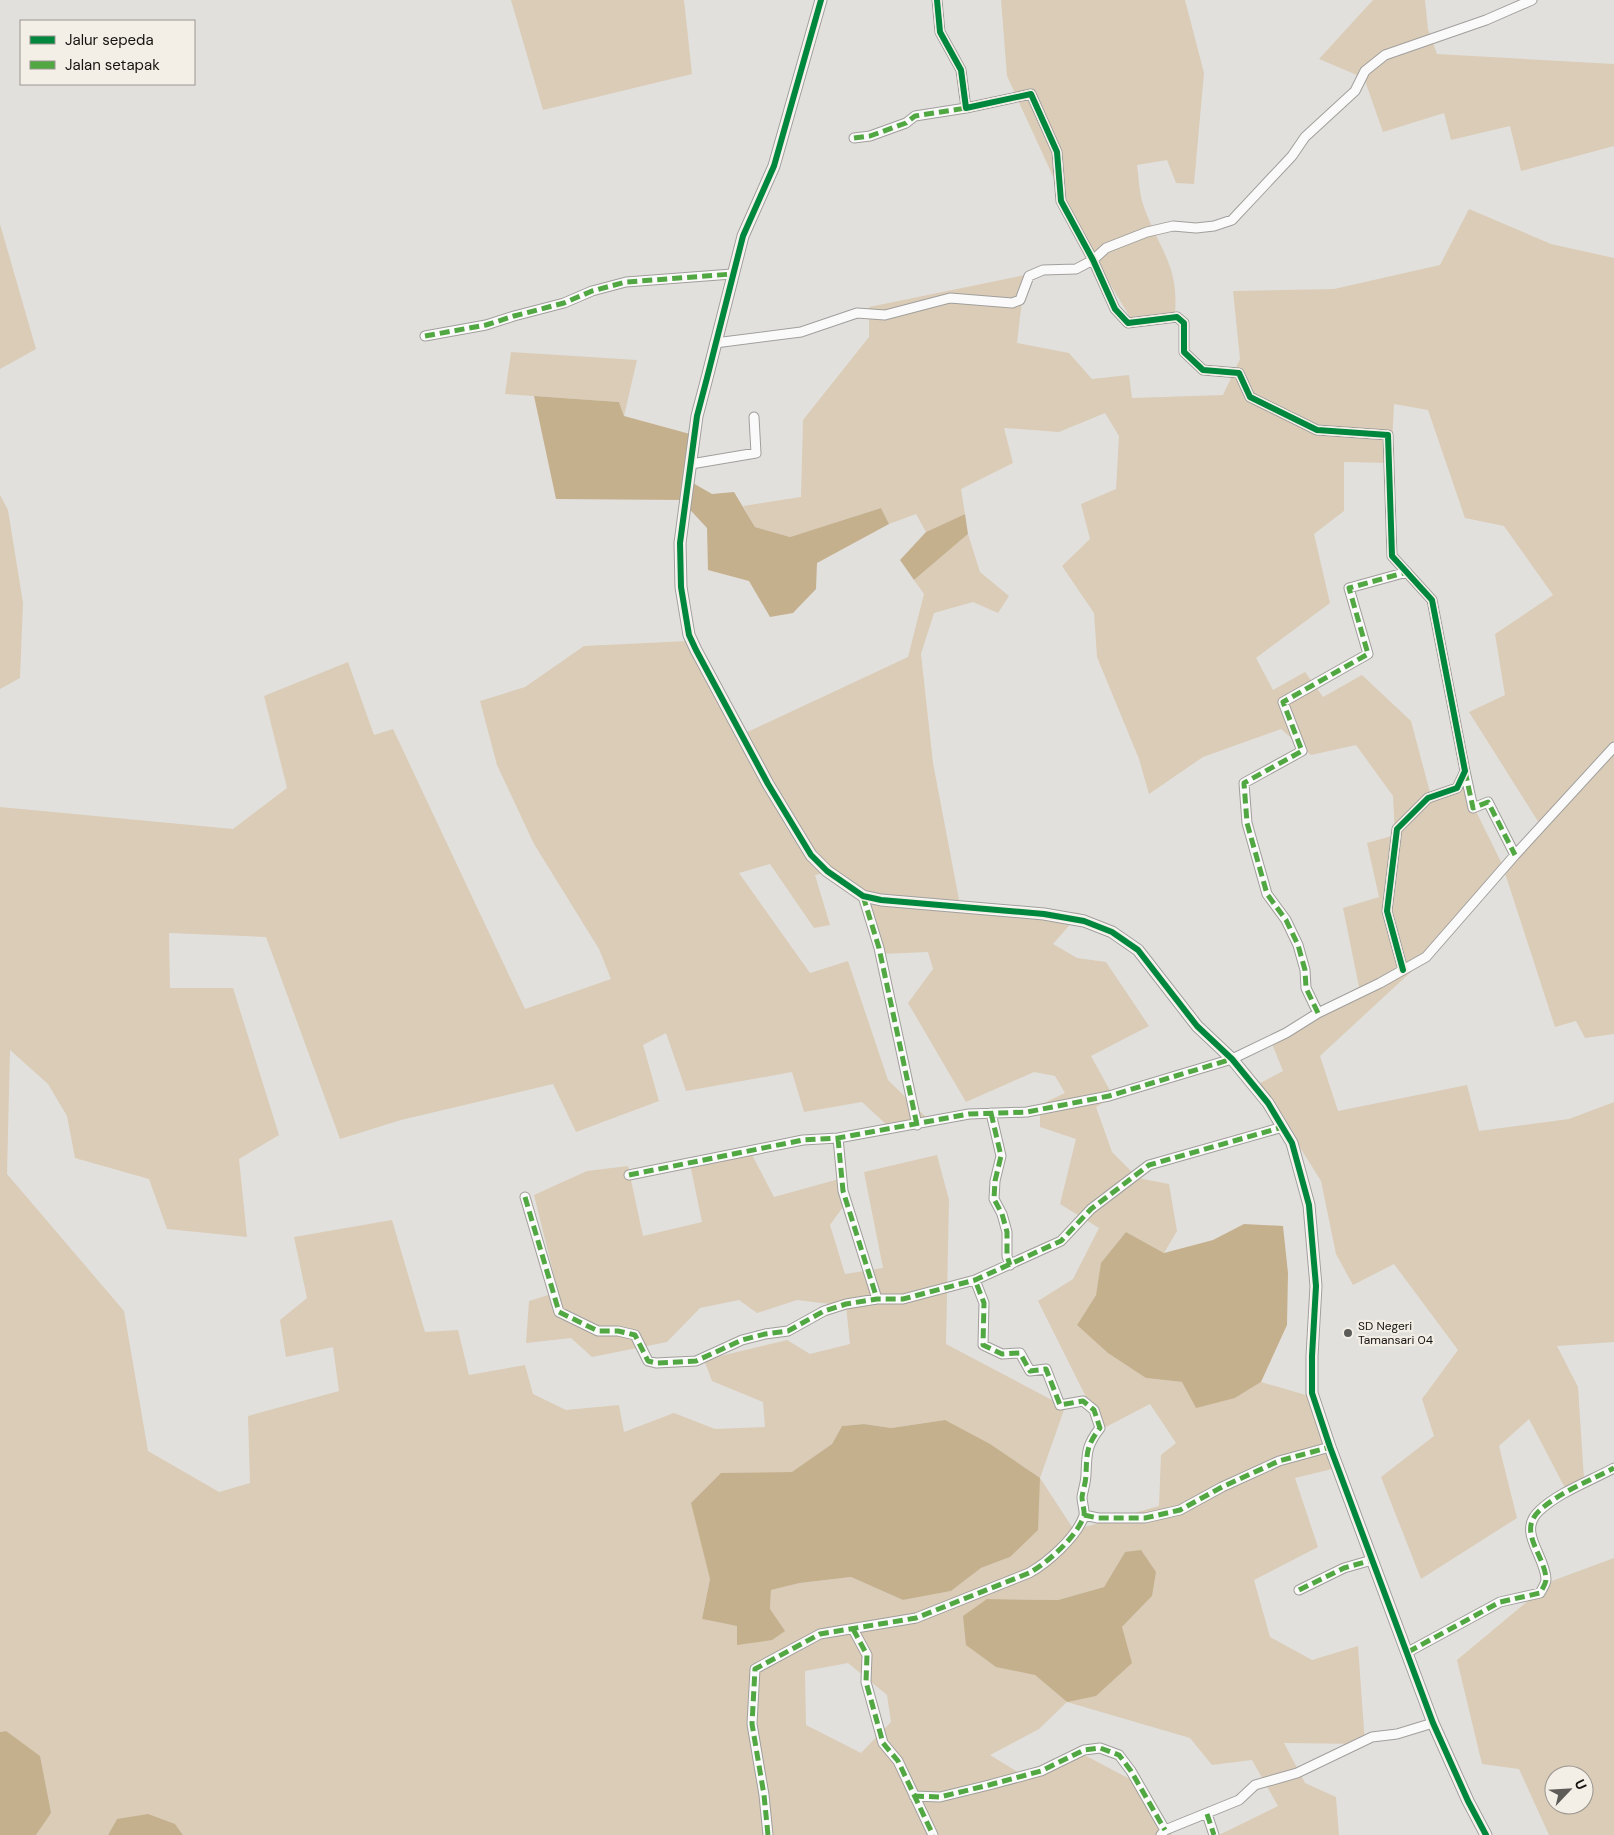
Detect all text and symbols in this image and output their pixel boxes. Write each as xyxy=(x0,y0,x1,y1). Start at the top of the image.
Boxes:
legend xyxy=(20,20,195,85)
text: Jalur sepeda xyxy=(65,30,154,50)
text: Jalan setapak xyxy=(65,55,160,75)
place label: SD Negeri Tamansari 04 xyxy=(1358,1318,1433,1348)
marker: SD Negeri Tamansari 04 xyxy=(1342,1327,1354,1339)
north arrow xyxy=(1544,1765,1594,1815)
text: U xyxy=(1571,1776,1591,1793)

